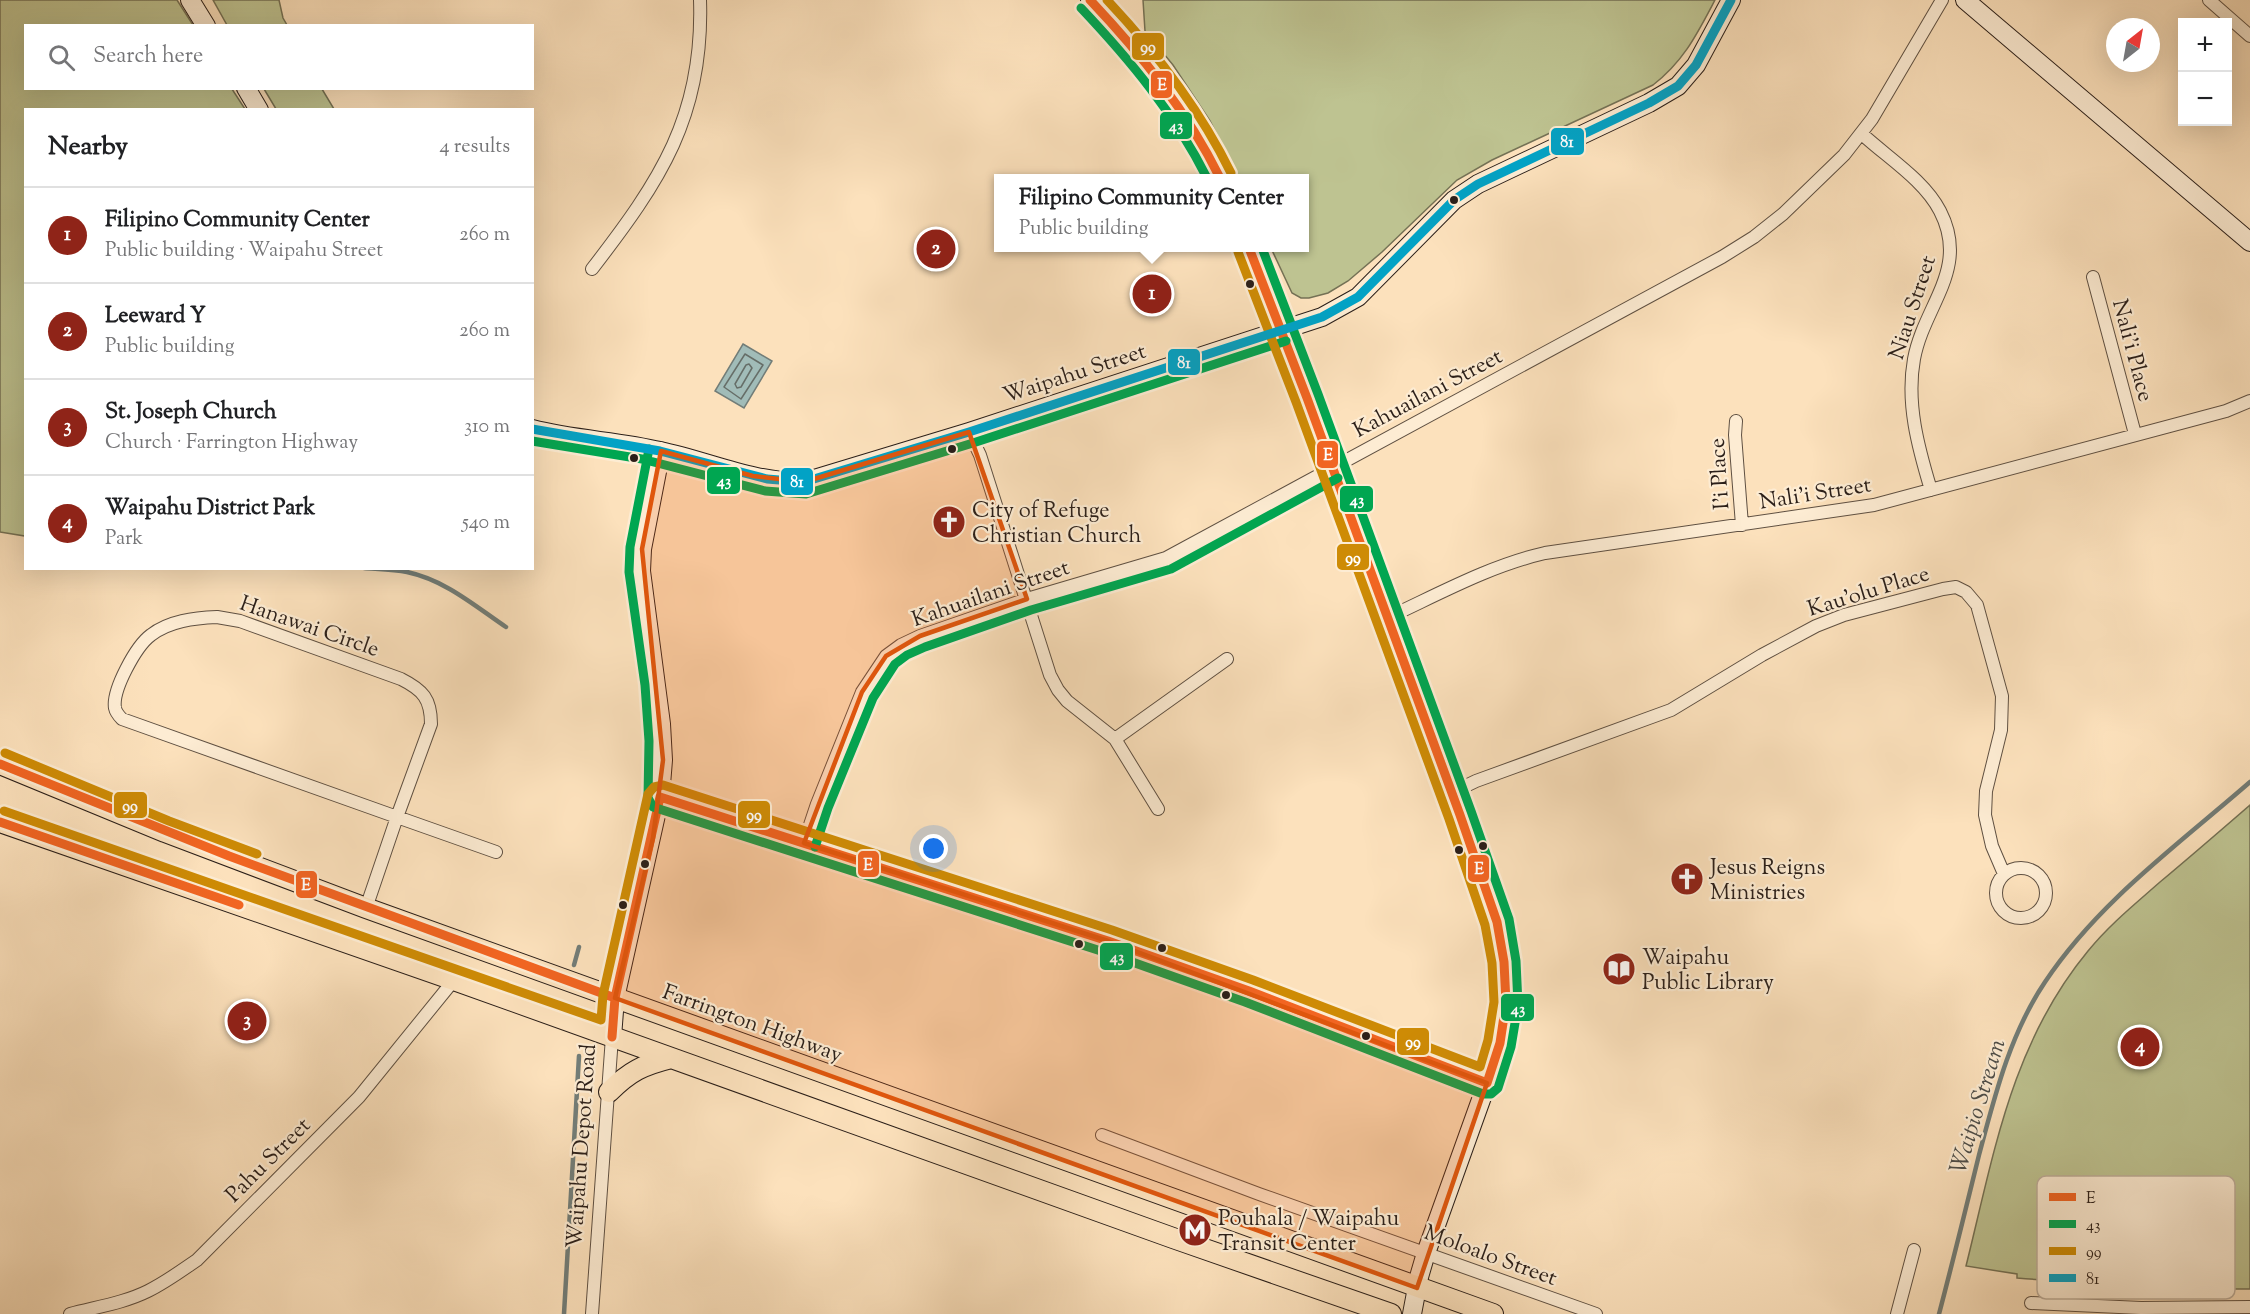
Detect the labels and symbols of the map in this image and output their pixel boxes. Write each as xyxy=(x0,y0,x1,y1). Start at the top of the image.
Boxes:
north arrow xyxy=(2106,18,2160,72)
line badge: 99 xyxy=(1131,32,1165,61)
text: 99 xyxy=(1140,37,1156,60)
line badge: E xyxy=(1150,70,1173,99)
text: E xyxy=(1157,75,1167,98)
line badge: 43 xyxy=(1159,111,1193,140)
text: 43 xyxy=(1168,116,1184,139)
line badge: 81 xyxy=(1550,127,1585,156)
text: 81 xyxy=(1560,132,1574,155)
unlabelled marker xyxy=(1448,194,1460,206)
pin: 2 xyxy=(916,226,956,272)
street label: Niau Street xyxy=(1882,251,1946,364)
pin: 1 xyxy=(1132,272,1172,316)
unlabelled marker xyxy=(1244,278,1256,290)
street label: Nali'i Place xyxy=(2102,296,2160,405)
street label: Waipahu Street xyxy=(999,337,1151,413)
street label: Kahuailani Street xyxy=(1348,342,1509,447)
line badge: 81 xyxy=(1167,348,1201,376)
text: 81 xyxy=(1177,353,1191,376)
street label: I'i Place xyxy=(1703,437,1739,511)
line badge: E xyxy=(1316,440,1339,469)
unlabelled marker xyxy=(946,443,958,455)
text: E xyxy=(1323,445,1333,468)
unlabelled marker xyxy=(628,452,640,464)
line badge: 43 xyxy=(706,466,741,495)
line badge: 81 xyxy=(780,467,814,496)
street label: Nali'i Street xyxy=(1757,470,1874,520)
text: 43 xyxy=(716,471,732,494)
text: 81 xyxy=(790,472,804,495)
line badge: 43 xyxy=(1339,485,1374,513)
text: 43 xyxy=(1349,490,1365,513)
place label: City of Refuge Christian Church xyxy=(972,496,1141,553)
church icon: City of Refuge Christian Church xyxy=(931,504,967,540)
line badge: 99 xyxy=(1336,543,1370,571)
text: 99 xyxy=(1345,548,1361,571)
street label: Kahuailani Street xyxy=(908,553,1075,637)
street label: Kau'olu Place xyxy=(1804,559,1934,627)
street label: Hanawai Circle xyxy=(235,589,383,667)
line badge: 99 xyxy=(113,791,148,819)
text: 99 xyxy=(122,796,138,819)
line badge: 99 xyxy=(737,800,771,829)
text: 99 xyxy=(746,805,762,828)
your location xyxy=(919,834,948,863)
unlabelled marker xyxy=(1477,840,1489,852)
unlabelled marker xyxy=(1453,844,1465,856)
line badge: E xyxy=(857,850,880,878)
place label: Jesus Reigns Ministries xyxy=(1709,853,1825,910)
line badge: E xyxy=(1467,854,1490,883)
text: E xyxy=(863,855,873,878)
unlabelled marker xyxy=(639,858,651,870)
text: E xyxy=(1474,859,1484,882)
church icon: Jesus Reigns Ministries xyxy=(1669,861,1705,897)
line badge: E xyxy=(295,870,318,899)
text: E xyxy=(301,875,311,898)
unlabelled marker xyxy=(617,899,629,911)
unlabelled marker xyxy=(1073,938,1085,950)
line badge: 43 xyxy=(1099,942,1134,971)
unlabelled marker xyxy=(1156,942,1168,954)
place label: Waipahu Public Library xyxy=(1642,943,1774,1000)
text: 43 xyxy=(1109,947,1125,970)
library icon: Waipahu Public Library xyxy=(1601,951,1637,987)
street label: Farrington Highway xyxy=(658,977,846,1072)
unlabelled marker xyxy=(1220,989,1232,1001)
line badge: 43 xyxy=(1500,993,1535,1022)
pin: 3 xyxy=(228,998,266,1044)
text: 43 xyxy=(1510,999,1526,1022)
pin: 4 xyxy=(2120,1024,2160,1070)
line badge: 99 xyxy=(1396,1027,1430,1056)
unlabelled marker xyxy=(1360,1030,1372,1042)
text: 99 xyxy=(1405,1032,1421,1055)
water label: Waipio Stream xyxy=(1942,1035,2016,1178)
street label: Waipahu Depot Road xyxy=(560,1043,606,1250)
street label: Pahu Street xyxy=(219,1111,319,1211)
legend xyxy=(2037,1176,2235,1299)
text: E xyxy=(2086,1188,2096,1211)
place label: Pouhala / Waipahu Transit Center xyxy=(1218,1204,1399,1261)
metro station icon: Pouhala / Waipahu Transit Center xyxy=(1177,1212,1213,1248)
text: 43 xyxy=(2086,1215,2101,1238)
street label: Moloalo Street xyxy=(1419,1218,1561,1296)
text: 99 xyxy=(2086,1242,2102,1265)
text: 81 xyxy=(2086,1269,2100,1292)

